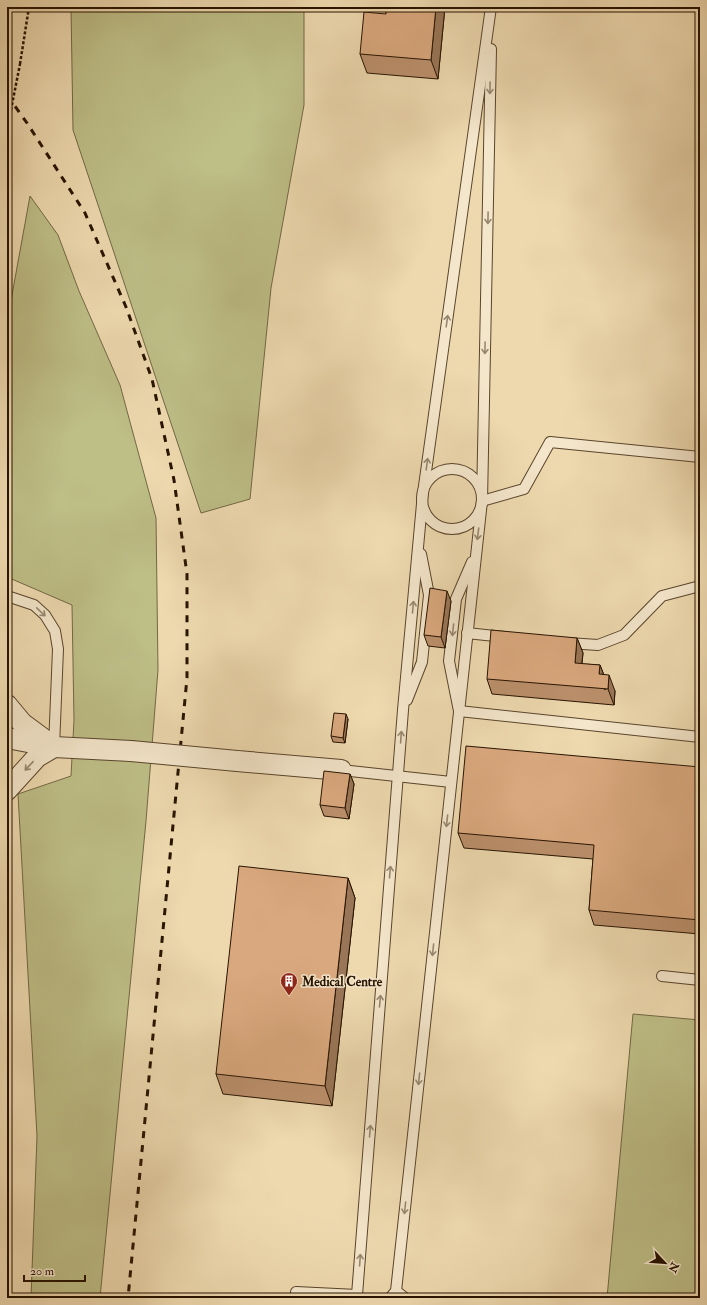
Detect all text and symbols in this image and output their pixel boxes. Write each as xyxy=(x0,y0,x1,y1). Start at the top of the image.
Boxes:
one-way arrow xyxy=(486,81,494,94)
one-way arrow xyxy=(484,211,492,224)
one-way arrow xyxy=(443,315,451,328)
one-way arrow xyxy=(481,341,489,354)
one-way arrow xyxy=(423,458,431,471)
one-way arrow xyxy=(474,527,482,540)
one-way arrow xyxy=(409,601,416,614)
one-way arrow xyxy=(36,607,46,617)
one-way arrow xyxy=(449,623,456,636)
one-way arrow xyxy=(397,731,404,744)
one-way arrow xyxy=(24,761,33,771)
one-way arrow xyxy=(443,814,450,827)
one-way arrow xyxy=(387,866,394,879)
one-way arrow xyxy=(429,943,436,956)
building icon: Medical Centre xyxy=(279,971,299,996)
place label: Medical Centre xyxy=(301,974,383,990)
one-way arrow xyxy=(376,995,384,1008)
one-way arrow xyxy=(415,1072,422,1085)
one-way arrow xyxy=(366,1125,373,1138)
one-way arrow xyxy=(401,1201,408,1214)
north arrow xyxy=(645,1243,685,1283)
one-way arrow xyxy=(356,1254,363,1267)
scale bar xyxy=(24,1257,85,1283)
text: N xyxy=(665,1259,682,1275)
text: 20 m xyxy=(30,1264,55,1279)

